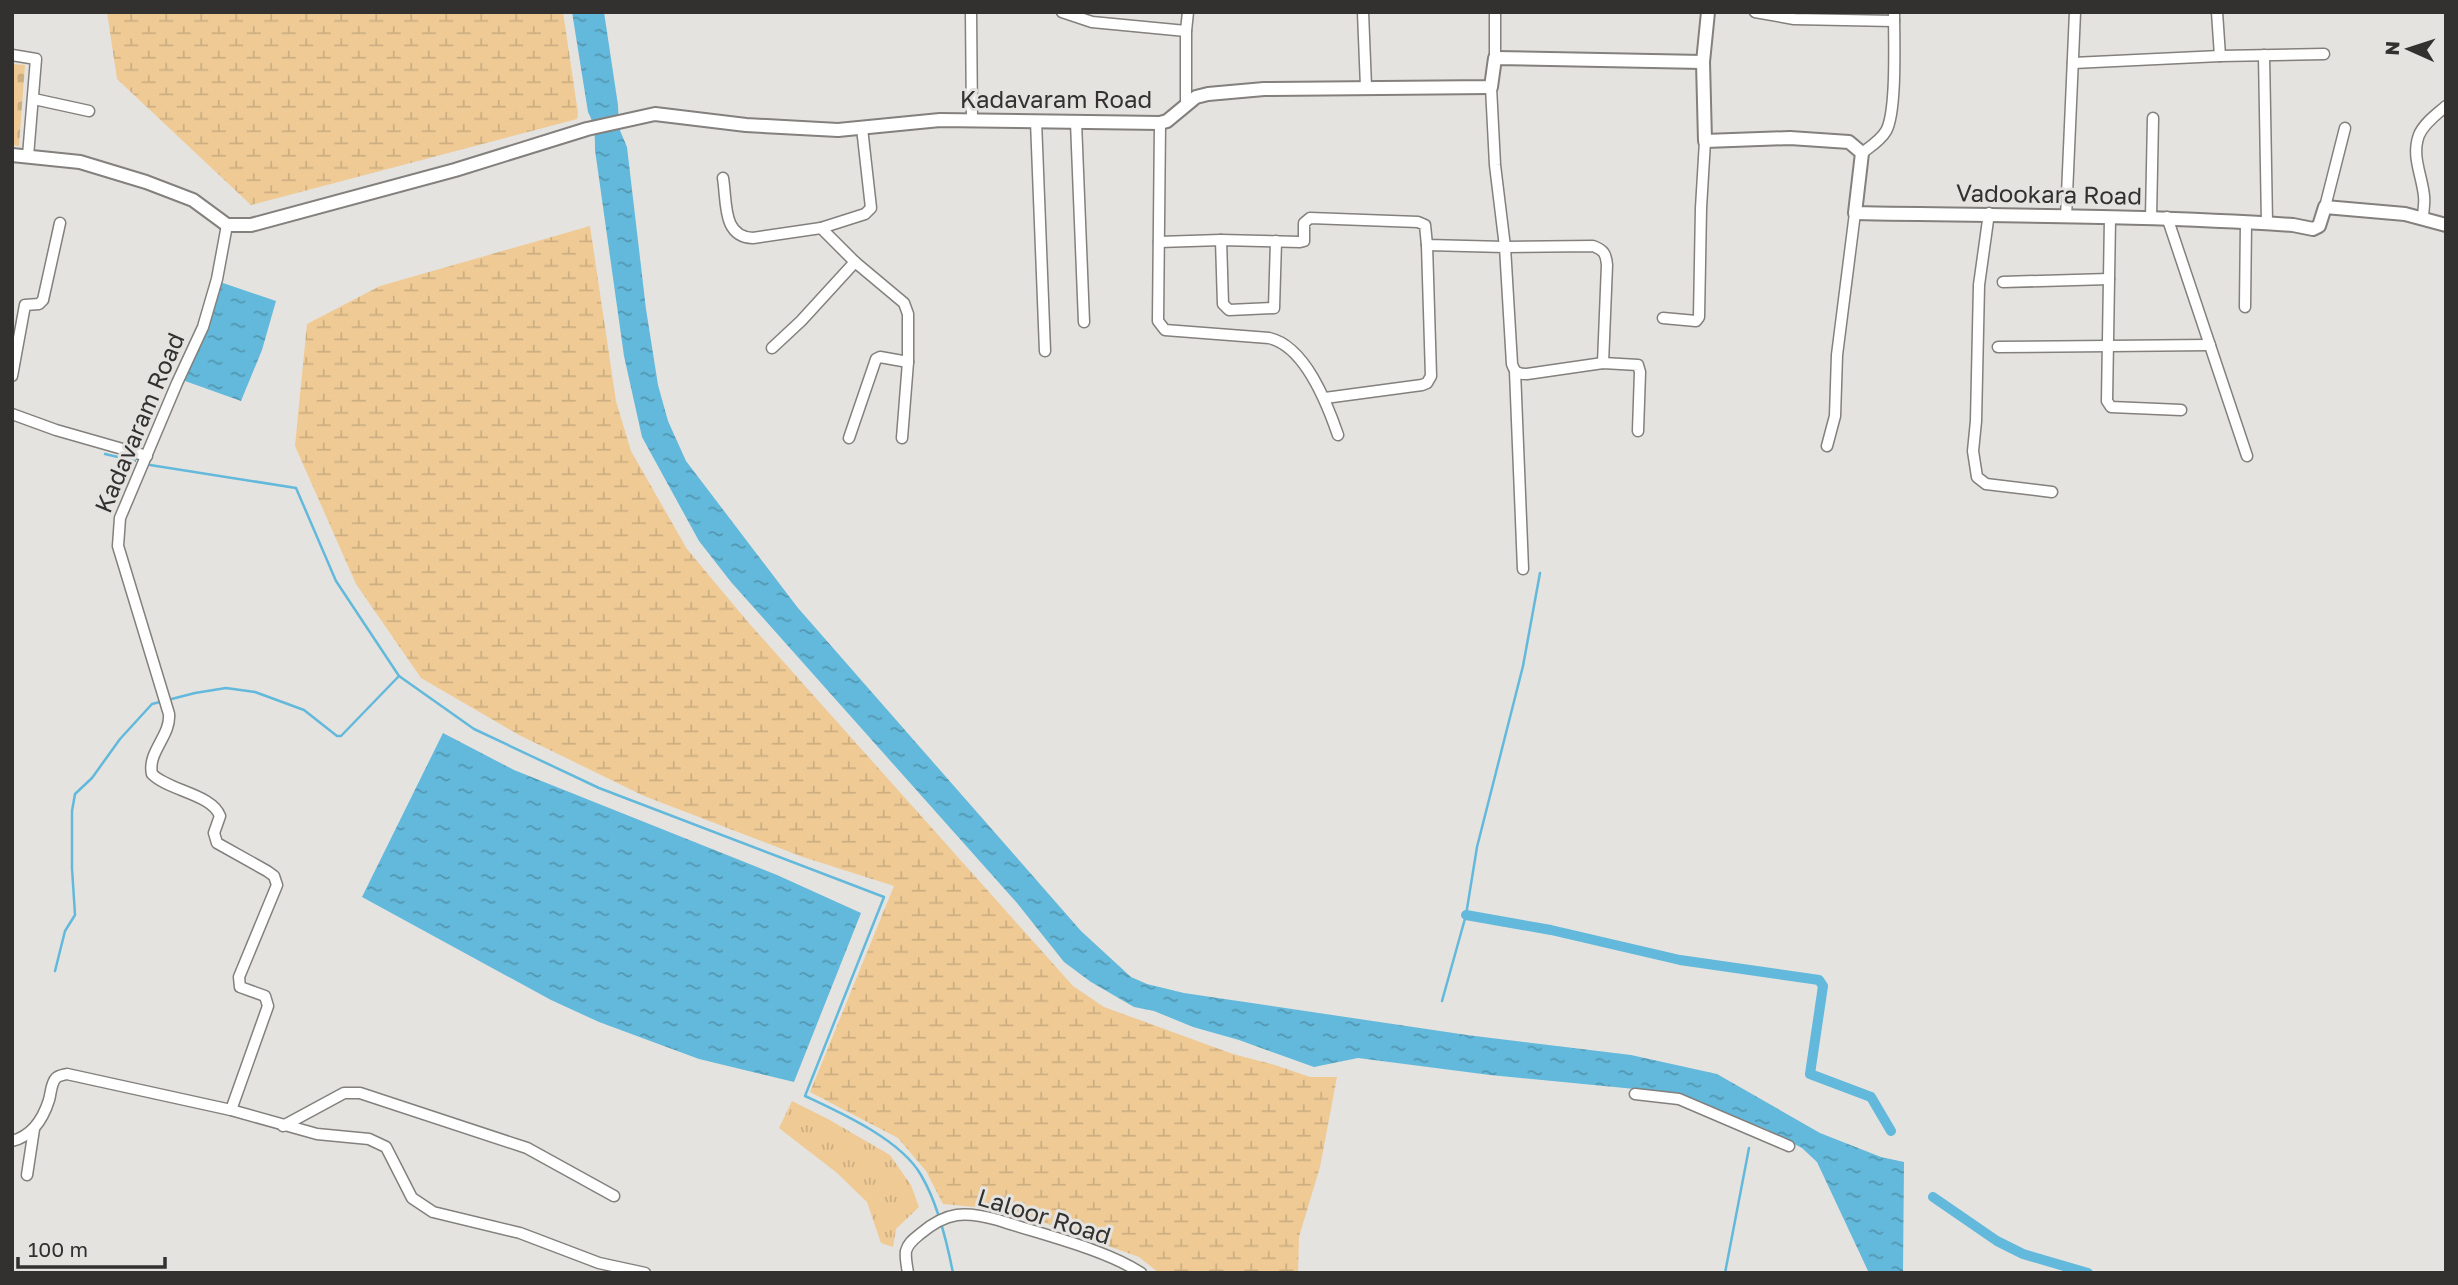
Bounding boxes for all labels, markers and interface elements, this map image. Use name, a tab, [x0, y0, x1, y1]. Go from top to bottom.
north arrow	[2374, 14, 2444, 84]
text: N	[2380, 40, 2403, 56]
street label: Kadavaram Road	[960, 84, 1152, 113]
street label: Vadookara Road	[1956, 177, 2142, 210]
street label: Kadavaram Road	[88, 328, 190, 517]
street label: Laloor Road	[974, 1182, 1115, 1250]
scale bar	[18, 1226, 164, 1270]
text: 100 m	[28, 1236, 88, 1262]

